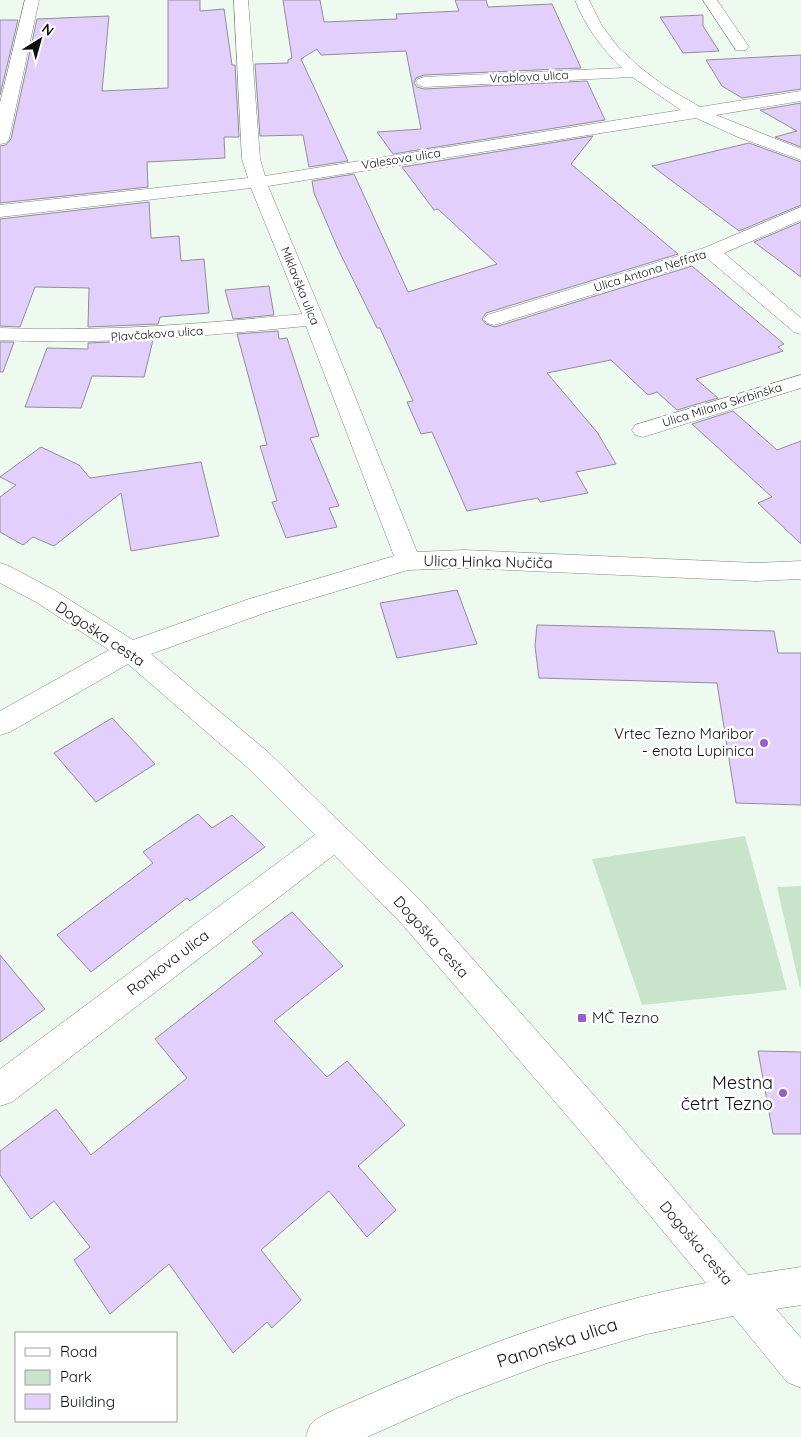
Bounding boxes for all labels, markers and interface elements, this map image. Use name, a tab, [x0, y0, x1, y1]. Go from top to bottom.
north arrow	[15, 15, 65, 65]
text: N	[38, 19, 57, 40]
street label: Vrablova ulica	[489, 67, 569, 86]
street label: Valesova ulica	[360, 145, 442, 172]
street label: Miklavška ulica	[278, 244, 323, 327]
street label: Ulica Antona Neffata	[592, 246, 708, 295]
street label: Plavčakova ulica	[110, 323, 204, 344]
street label: Ulica Milana Skrbinška	[660, 379, 784, 430]
street label: Ulica Hinka Nučiča	[423, 551, 553, 572]
street label: Dogoška cesta	[52, 597, 149, 670]
place label: Vrtec Tezno Maribor - enota Lupinica	[614, 724, 754, 760]
marker: Vrtec Tezno Maribor - enota Lupinica	[758, 737, 770, 749]
street label: Dogoška cesta	[390, 892, 473, 982]
street label: Ronkova ulica	[123, 926, 212, 1000]
place label: MČ Tezno	[592, 1008, 659, 1027]
marker: MČ Tezno	[576, 1012, 588, 1024]
place label: Mestna četrt Tezno	[681, 1071, 773, 1115]
marker: Mestna četrt Tezno	[777, 1087, 789, 1099]
street label: Dogoška cesta	[656, 1197, 737, 1289]
street label: Panonska ulica	[494, 1312, 620, 1373]
legend	[15, 1332, 178, 1422]
text: Road	[60, 1342, 97, 1361]
text: Park	[60, 1367, 92, 1386]
text: Building	[60, 1392, 115, 1411]

